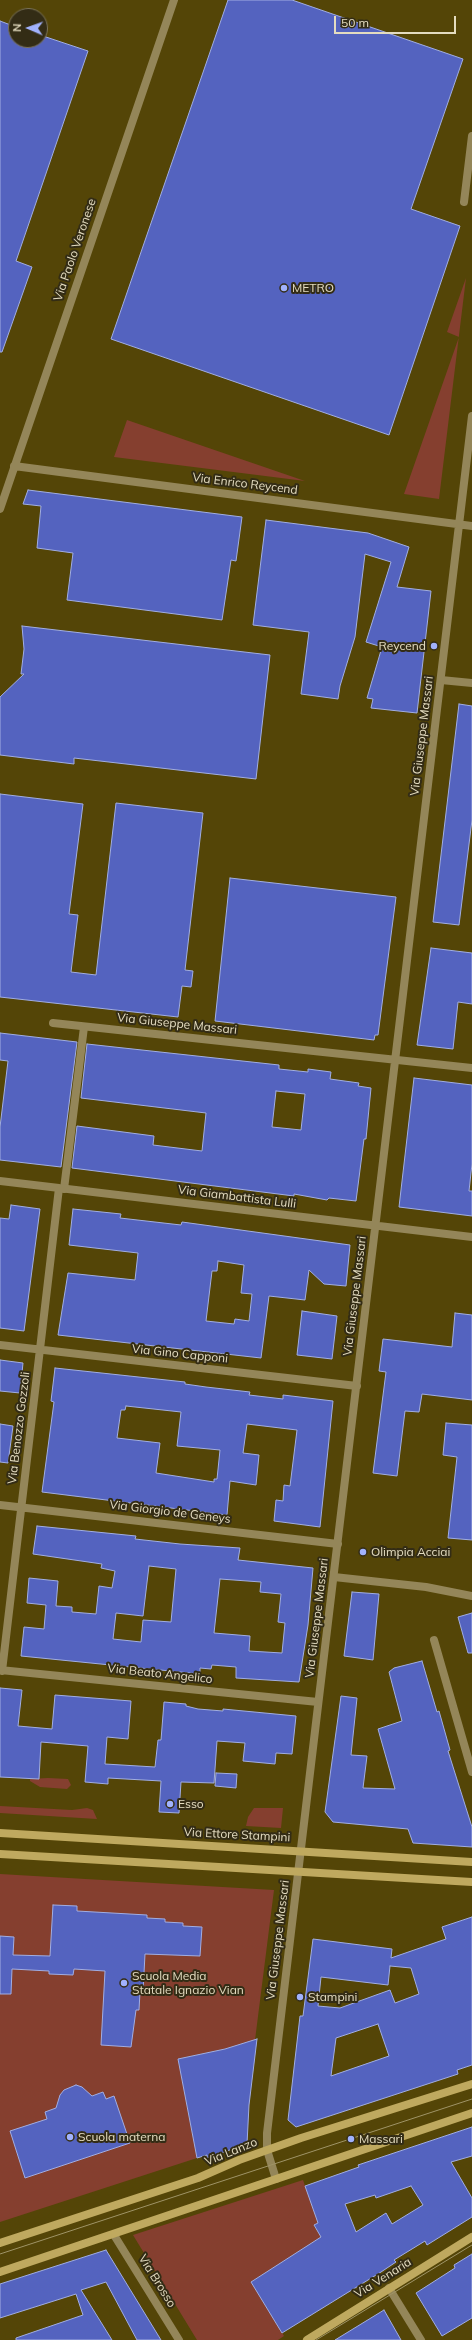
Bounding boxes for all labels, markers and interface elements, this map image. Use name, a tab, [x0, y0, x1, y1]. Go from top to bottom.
north arrow	[8, 8, 48, 48]
scale bar	[336, 8, 458, 34]
text: 50 m	[341, 15, 369, 30]
text: N	[10, 23, 24, 32]
street label: Via Paolo Veronese	[51, 197, 99, 303]
place label: METRO	[292, 281, 334, 295]
marker: METRO	[279, 283, 289, 293]
street label: Via Enrico Reycend	[191, 470, 299, 498]
place label: Reycend	[379, 639, 426, 653]
marker: Reycend	[429, 641, 439, 651]
street label: Via Giuseppe Massari	[408, 675, 436, 797]
street label: Via Giuseppe Massari	[116, 1011, 238, 1037]
street label: Via Giambattista Lulli	[177, 1183, 297, 1211]
street label: Via Giuseppe Massari	[341, 1235, 369, 1357]
street label: Via Gino Capponi	[131, 1342, 229, 1366]
street label: Via Benozzo Gozzoli	[5, 1371, 33, 1485]
street label: Via Giorgio de Geneys	[108, 1497, 232, 1527]
place label: Olimpia Acciai	[371, 1545, 450, 1559]
marker: Olimpia Acciai	[358, 1547, 368, 1557]
street label: Via Giuseppe Massari	[303, 1557, 331, 1679]
street label: Via Beato Angelico	[107, 1661, 213, 1687]
place label: Esso	[178, 1797, 204, 1811]
marker: Esso	[165, 1799, 175, 1809]
street label: Via Ettore Stampini	[183, 1825, 291, 1845]
street label: Via Giuseppe Massari	[264, 1879, 292, 2001]
place label: Scuola Media Statale Ignazio Vian	[132, 1969, 244, 1997]
marker: Scuola Media Statale Ignazio Vian	[119, 1978, 129, 1988]
place label: Stampini	[308, 1990, 357, 2004]
marker: Stampini	[295, 1992, 305, 2002]
place label: Scuola materna	[78, 2130, 165, 2144]
marker: Scuola materna	[65, 2132, 75, 2142]
place label: Massari	[359, 2132, 403, 2146]
marker: Massari	[346, 2134, 356, 2144]
street label: Via Lanzo	[203, 2135, 259, 2169]
street label: Via Brosso	[135, 2252, 179, 2310]
street label: Via Venaria	[352, 2255, 414, 2301]

